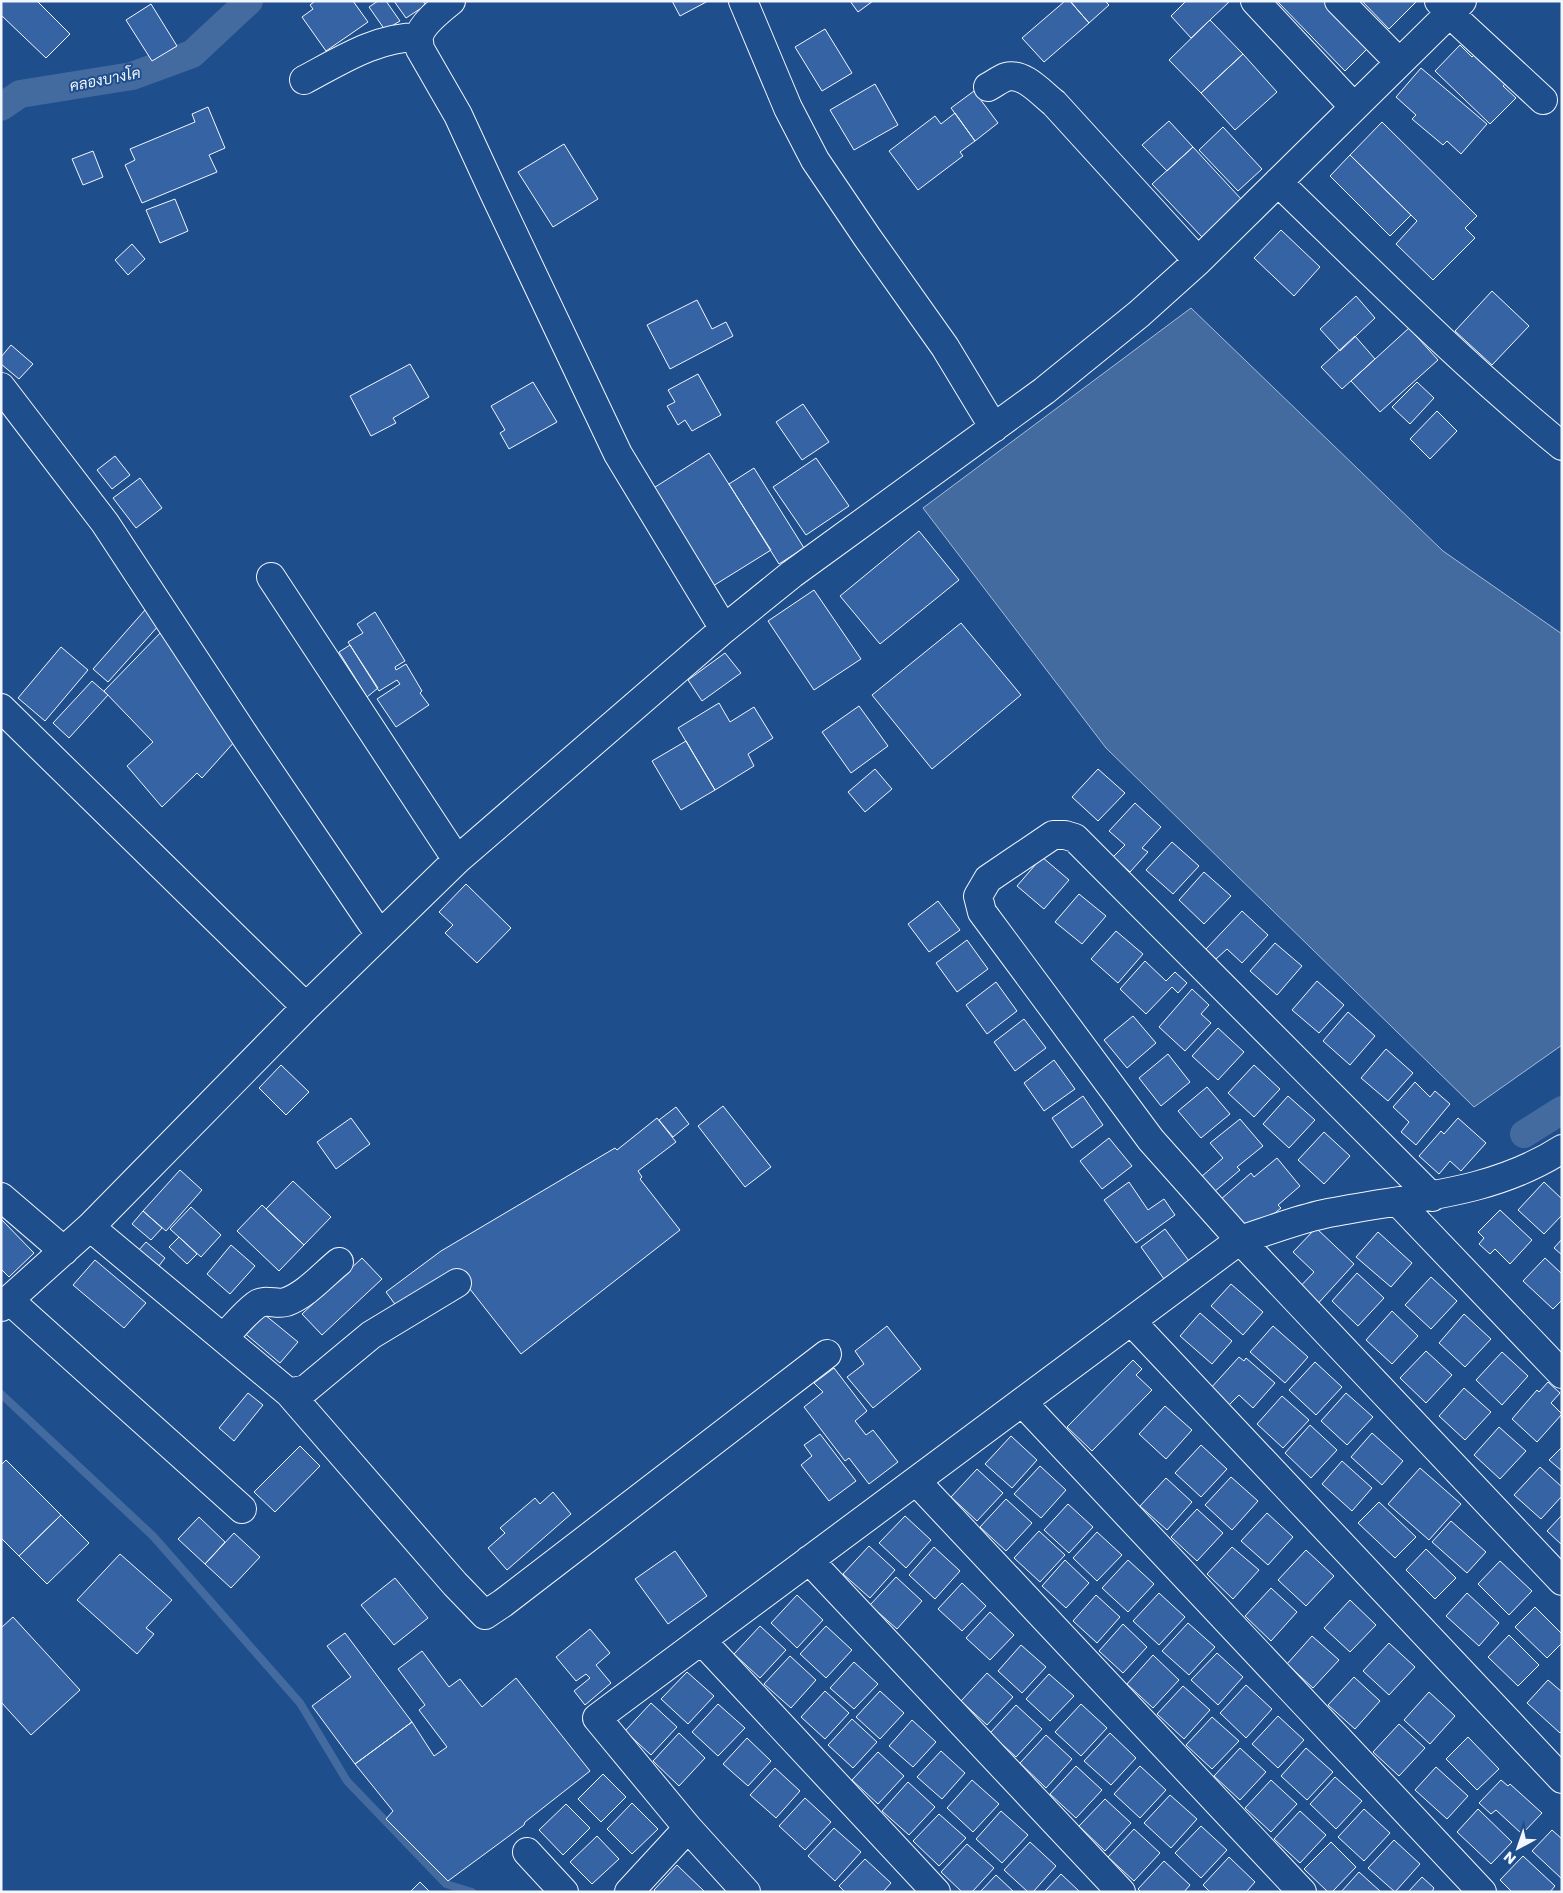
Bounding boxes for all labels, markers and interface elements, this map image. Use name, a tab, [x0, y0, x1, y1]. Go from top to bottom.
water label: คลองบางโค	[68, 62, 142, 96]
north arrow	[1493, 1823, 1543, 1873]
text: N	[1499, 1847, 1520, 1869]

